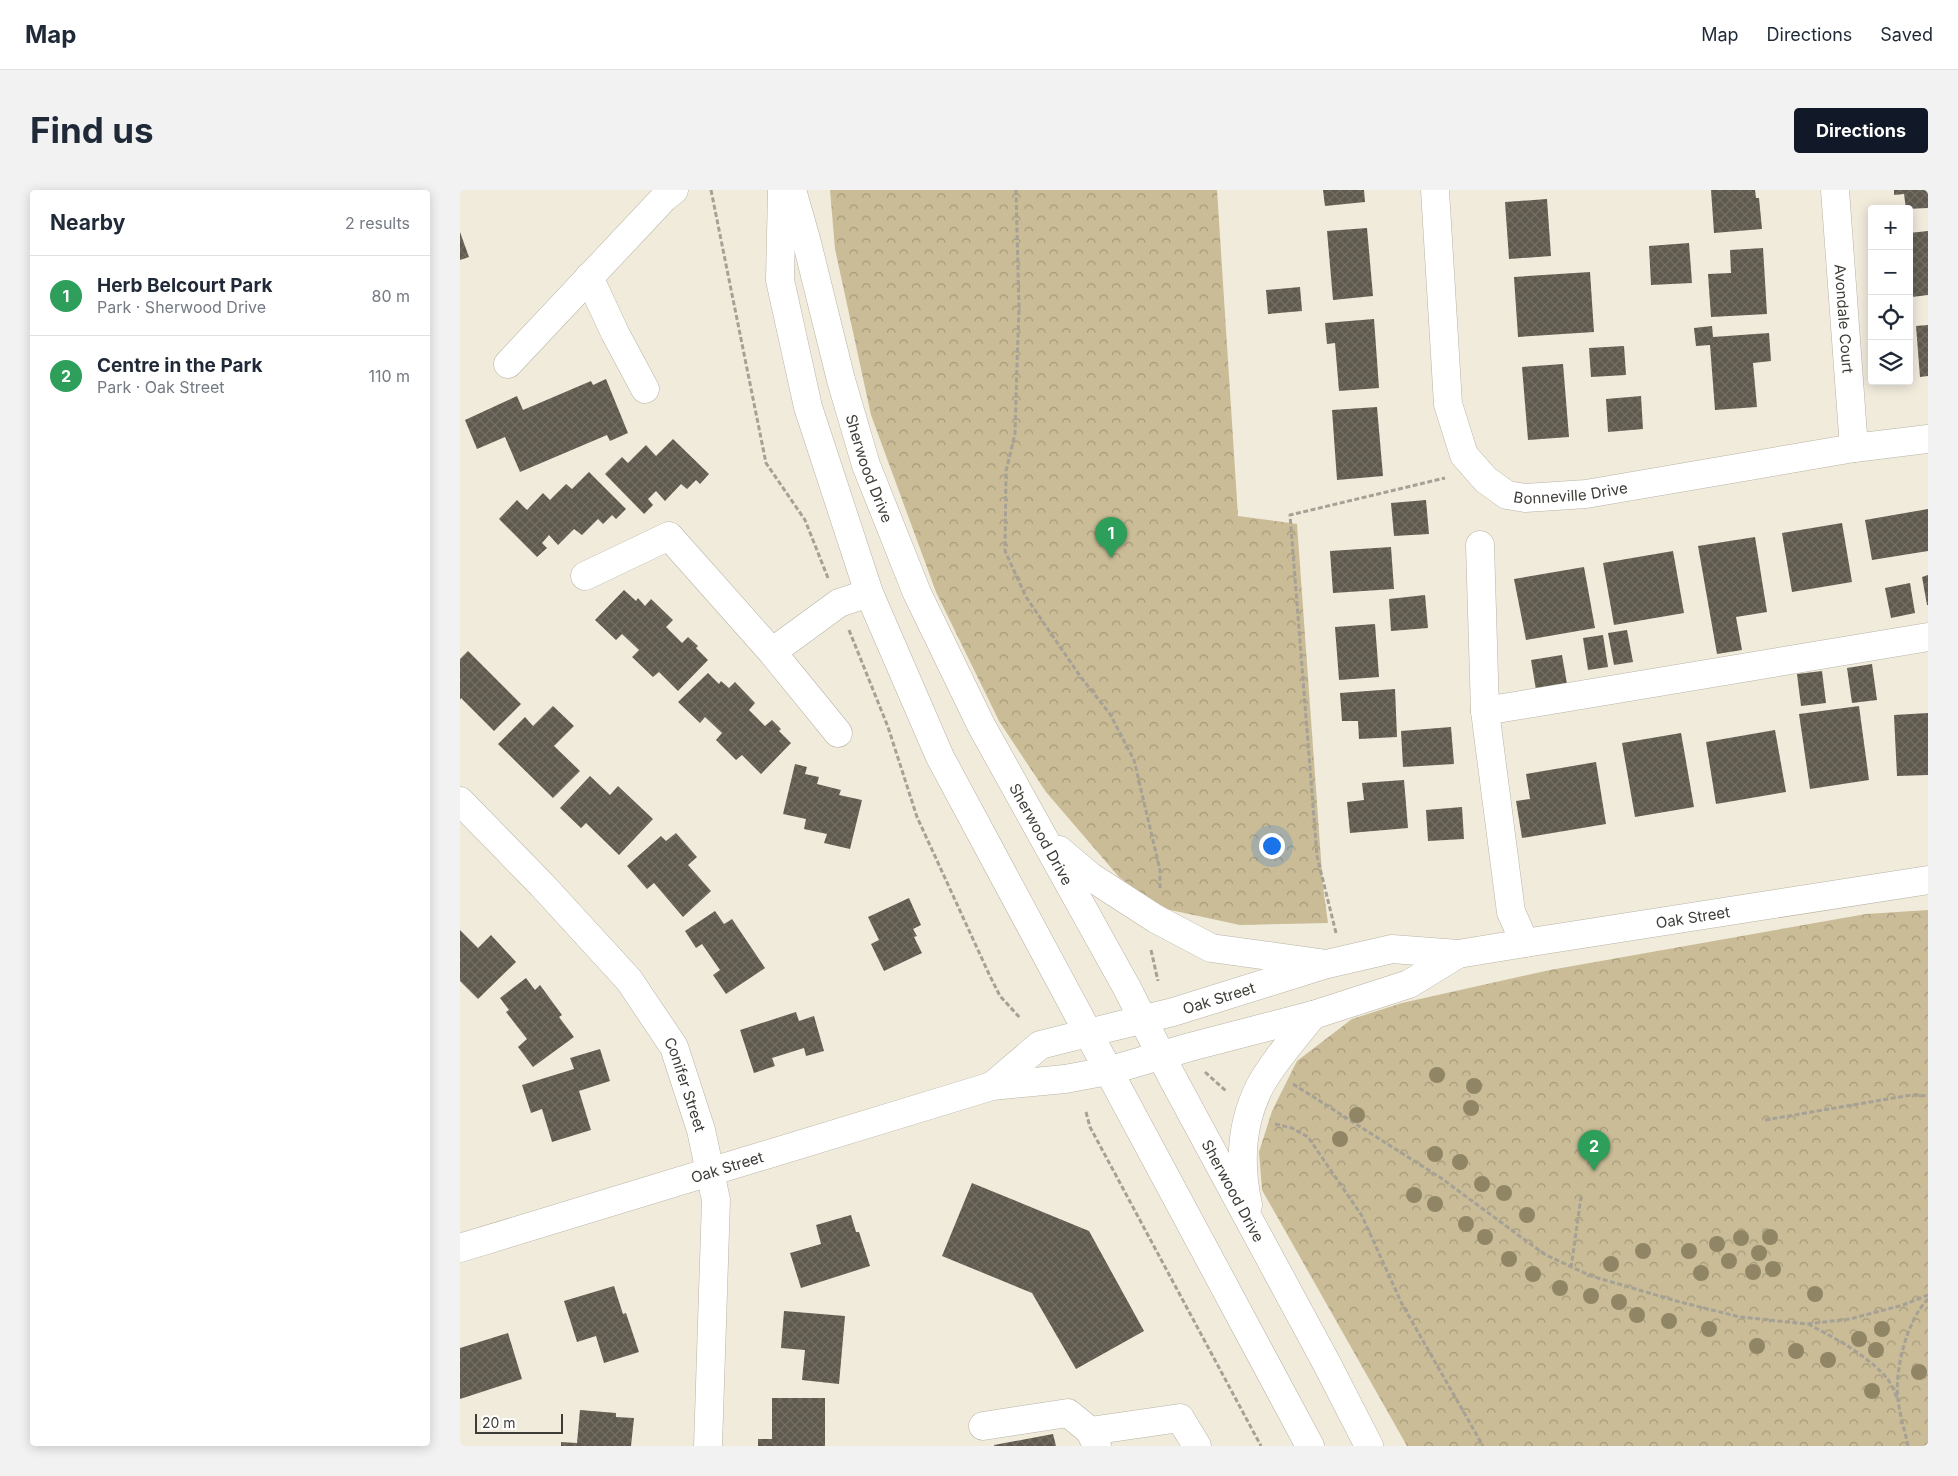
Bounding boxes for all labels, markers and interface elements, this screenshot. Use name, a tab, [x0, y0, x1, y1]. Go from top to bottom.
text: Map	[25, 20, 76, 49]
text: Map	[1701, 24, 1739, 45]
text: Directions	[1767, 24, 1852, 45]
text: Saved	[1880, 24, 1933, 45]
button: Directions	[1794, 108, 1928, 153]
text: Find us	[30, 109, 154, 151]
map controls	[1868, 205, 1913, 385]
button: +	[1868, 205, 1913, 250]
text: Nearby	[50, 210, 125, 235]
text: 2 results	[345, 213, 410, 233]
button: −	[1868, 250, 1913, 295]
street label: Avondale Court	[1831, 263, 1858, 374]
text: Herb Belcourt Park	[97, 274, 272, 297]
text: 1	[63, 286, 69, 306]
text: 80 m	[371, 286, 410, 306]
button: locate	[1868, 295, 1913, 340]
text: Park · Sherwood Drive	[97, 297, 266, 317]
button: layers	[1868, 340, 1913, 385]
text: Centre in the Park	[97, 354, 263, 377]
text: 2	[61, 366, 71, 386]
text: 110 m	[368, 366, 410, 386]
text: Park · Oak Street	[97, 377, 225, 397]
street label: Sherwood Drive	[842, 412, 897, 525]
street label: Bonneville Drive	[1512, 478, 1629, 508]
pin: 1	[1095, 517, 1127, 558]
street label: Sherwood Drive	[1006, 780, 1077, 888]
your location	[1259, 833, 1285, 859]
street label: Oak Street	[1654, 902, 1731, 932]
street label: Oak Street	[1180, 978, 1257, 1018]
street label: Conifer Street	[660, 1033, 710, 1134]
pin: 2	[1578, 1130, 1610, 1171]
street label: Sherwood Drive	[1198, 1136, 1269, 1245]
street label: Oak Street	[688, 1147, 765, 1187]
scale bar	[475, 1411, 562, 1434]
text: 20 m	[482, 1414, 516, 1431]

